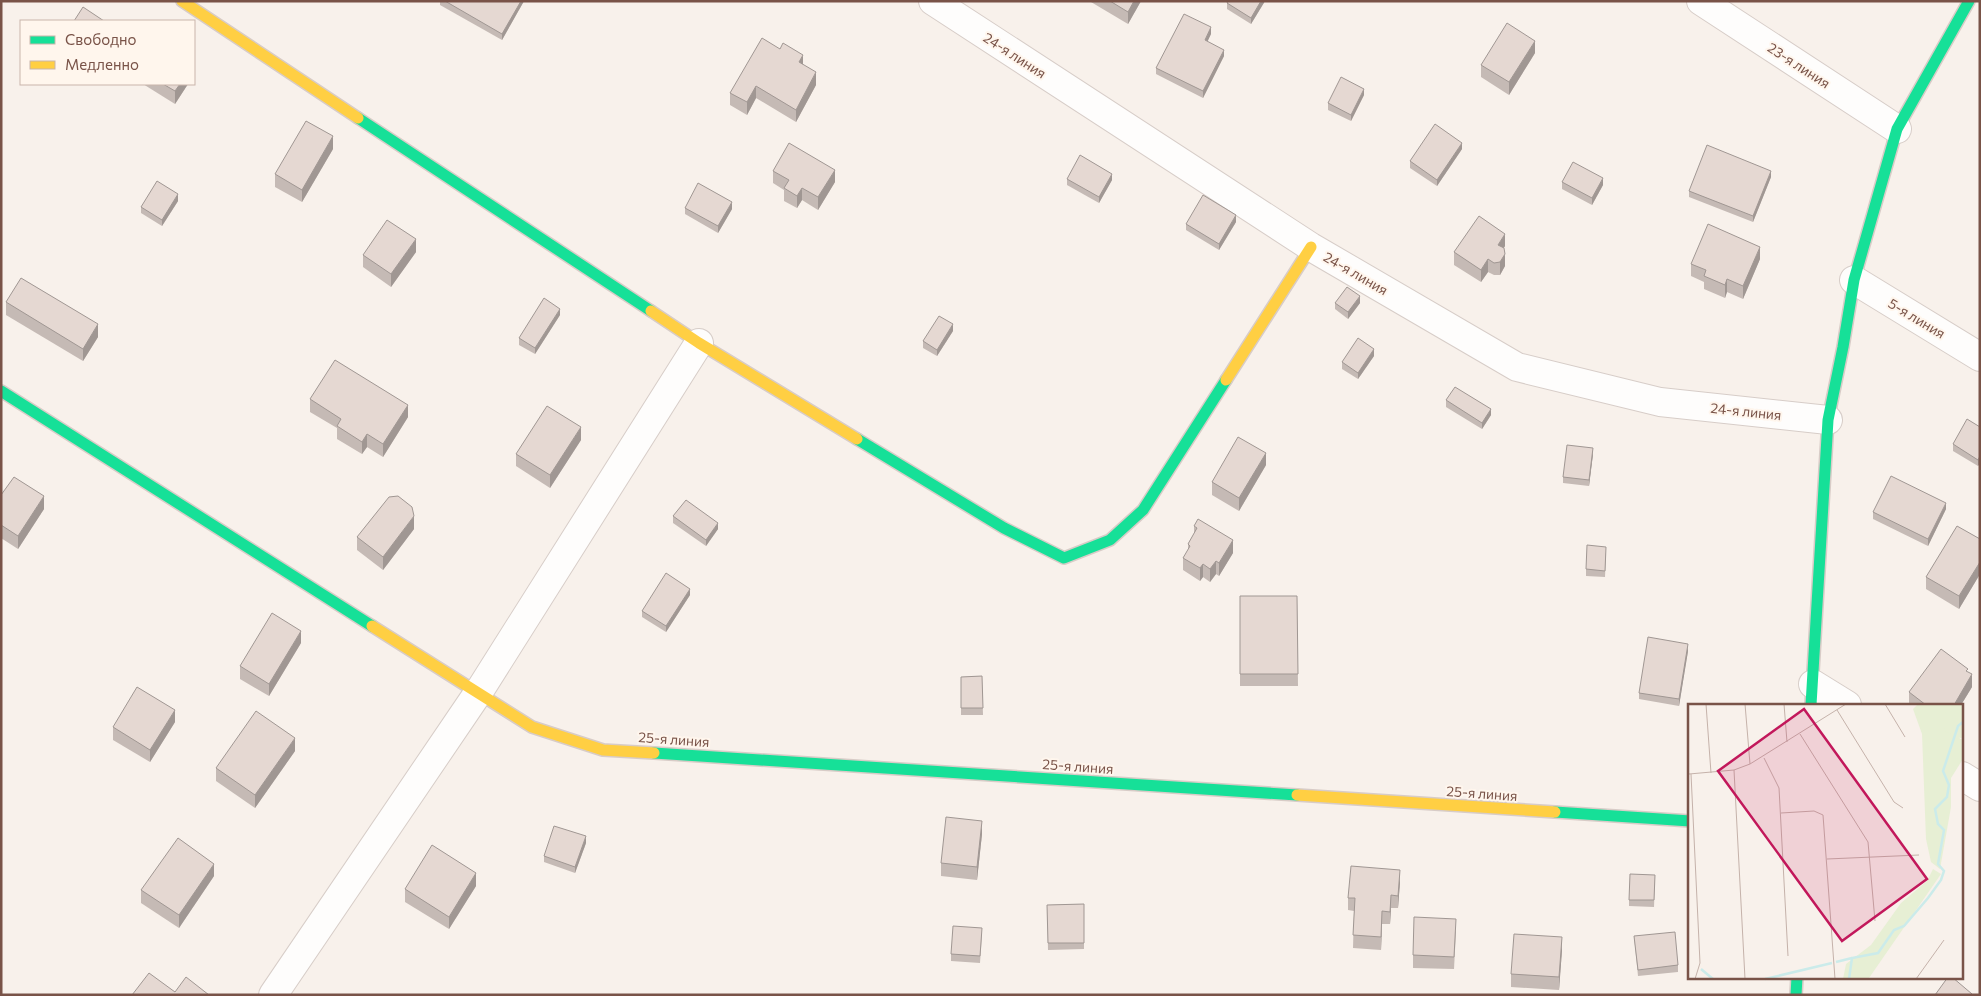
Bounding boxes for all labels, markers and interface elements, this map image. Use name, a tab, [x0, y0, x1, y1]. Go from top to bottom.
legend	[20, 20, 195, 85]
street label: 24-я линия	[980, 28, 1050, 82]
text: Свободно	[65, 30, 136, 48]
street label: 23-я линия	[1765, 38, 1833, 92]
text: Медленно	[65, 55, 139, 73]
street label: 24-я линия	[1321, 248, 1391, 298]
street label: 5-я линия	[1885, 294, 1949, 342]
street label: 24-я линия	[1710, 399, 1782, 423]
inset map	[1688, 704, 1964, 978]
street label: 25-я линия	[638, 728, 710, 750]
street label: 25-я линия	[1042, 755, 1114, 777]
street label: 25-я линия	[1446, 782, 1518, 804]

